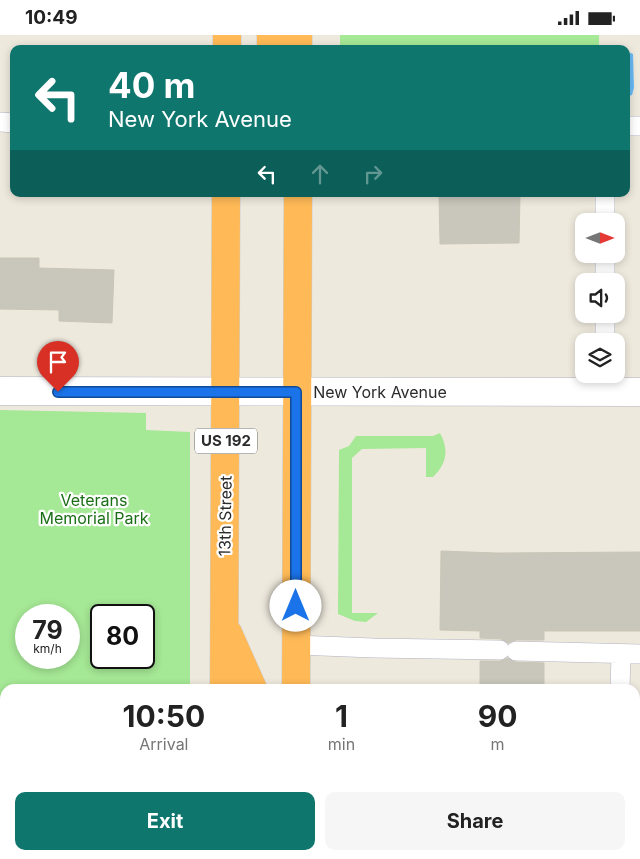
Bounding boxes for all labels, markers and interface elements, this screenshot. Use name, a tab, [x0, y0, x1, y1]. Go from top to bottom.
text: 10:49	[25, 6, 78, 29]
text: 40 m	[108, 64, 196, 106]
icon: left	[25, 65, 90, 130]
text: New York Avenue	[108, 106, 292, 132]
icon: left	[253, 160, 281, 188]
icon: ahead	[306, 160, 334, 188]
icon: right	[359, 160, 387, 188]
north arrow	[575, 213, 625, 263]
map controls	[575, 213, 625, 383]
button: sound	[575, 273, 625, 323]
button: layers	[575, 333, 625, 383]
pin	[37, 341, 79, 392]
icon: arrive	[44, 348, 72, 376]
street label: New York Avenue	[313, 382, 447, 402]
road number: US 192	[195, 429, 257, 453]
street label: 13th Street	[214, 475, 236, 557]
park label: Veterans Memorial Park	[39, 490, 149, 528]
position arrow	[269, 579, 321, 631]
speed limit sign: 80	[90, 604, 155, 669]
text: 79	[32, 615, 63, 645]
text: km/h	[33, 641, 62, 656]
text: 10:50	[123, 698, 205, 734]
text: 1	[335, 698, 348, 734]
text: 90	[478, 698, 517, 734]
text: Arrival	[139, 734, 188, 754]
text: min	[328, 734, 355, 754]
text: m	[491, 734, 505, 754]
button: Exit	[15, 792, 315, 850]
button: Share	[325, 792, 625, 850]

